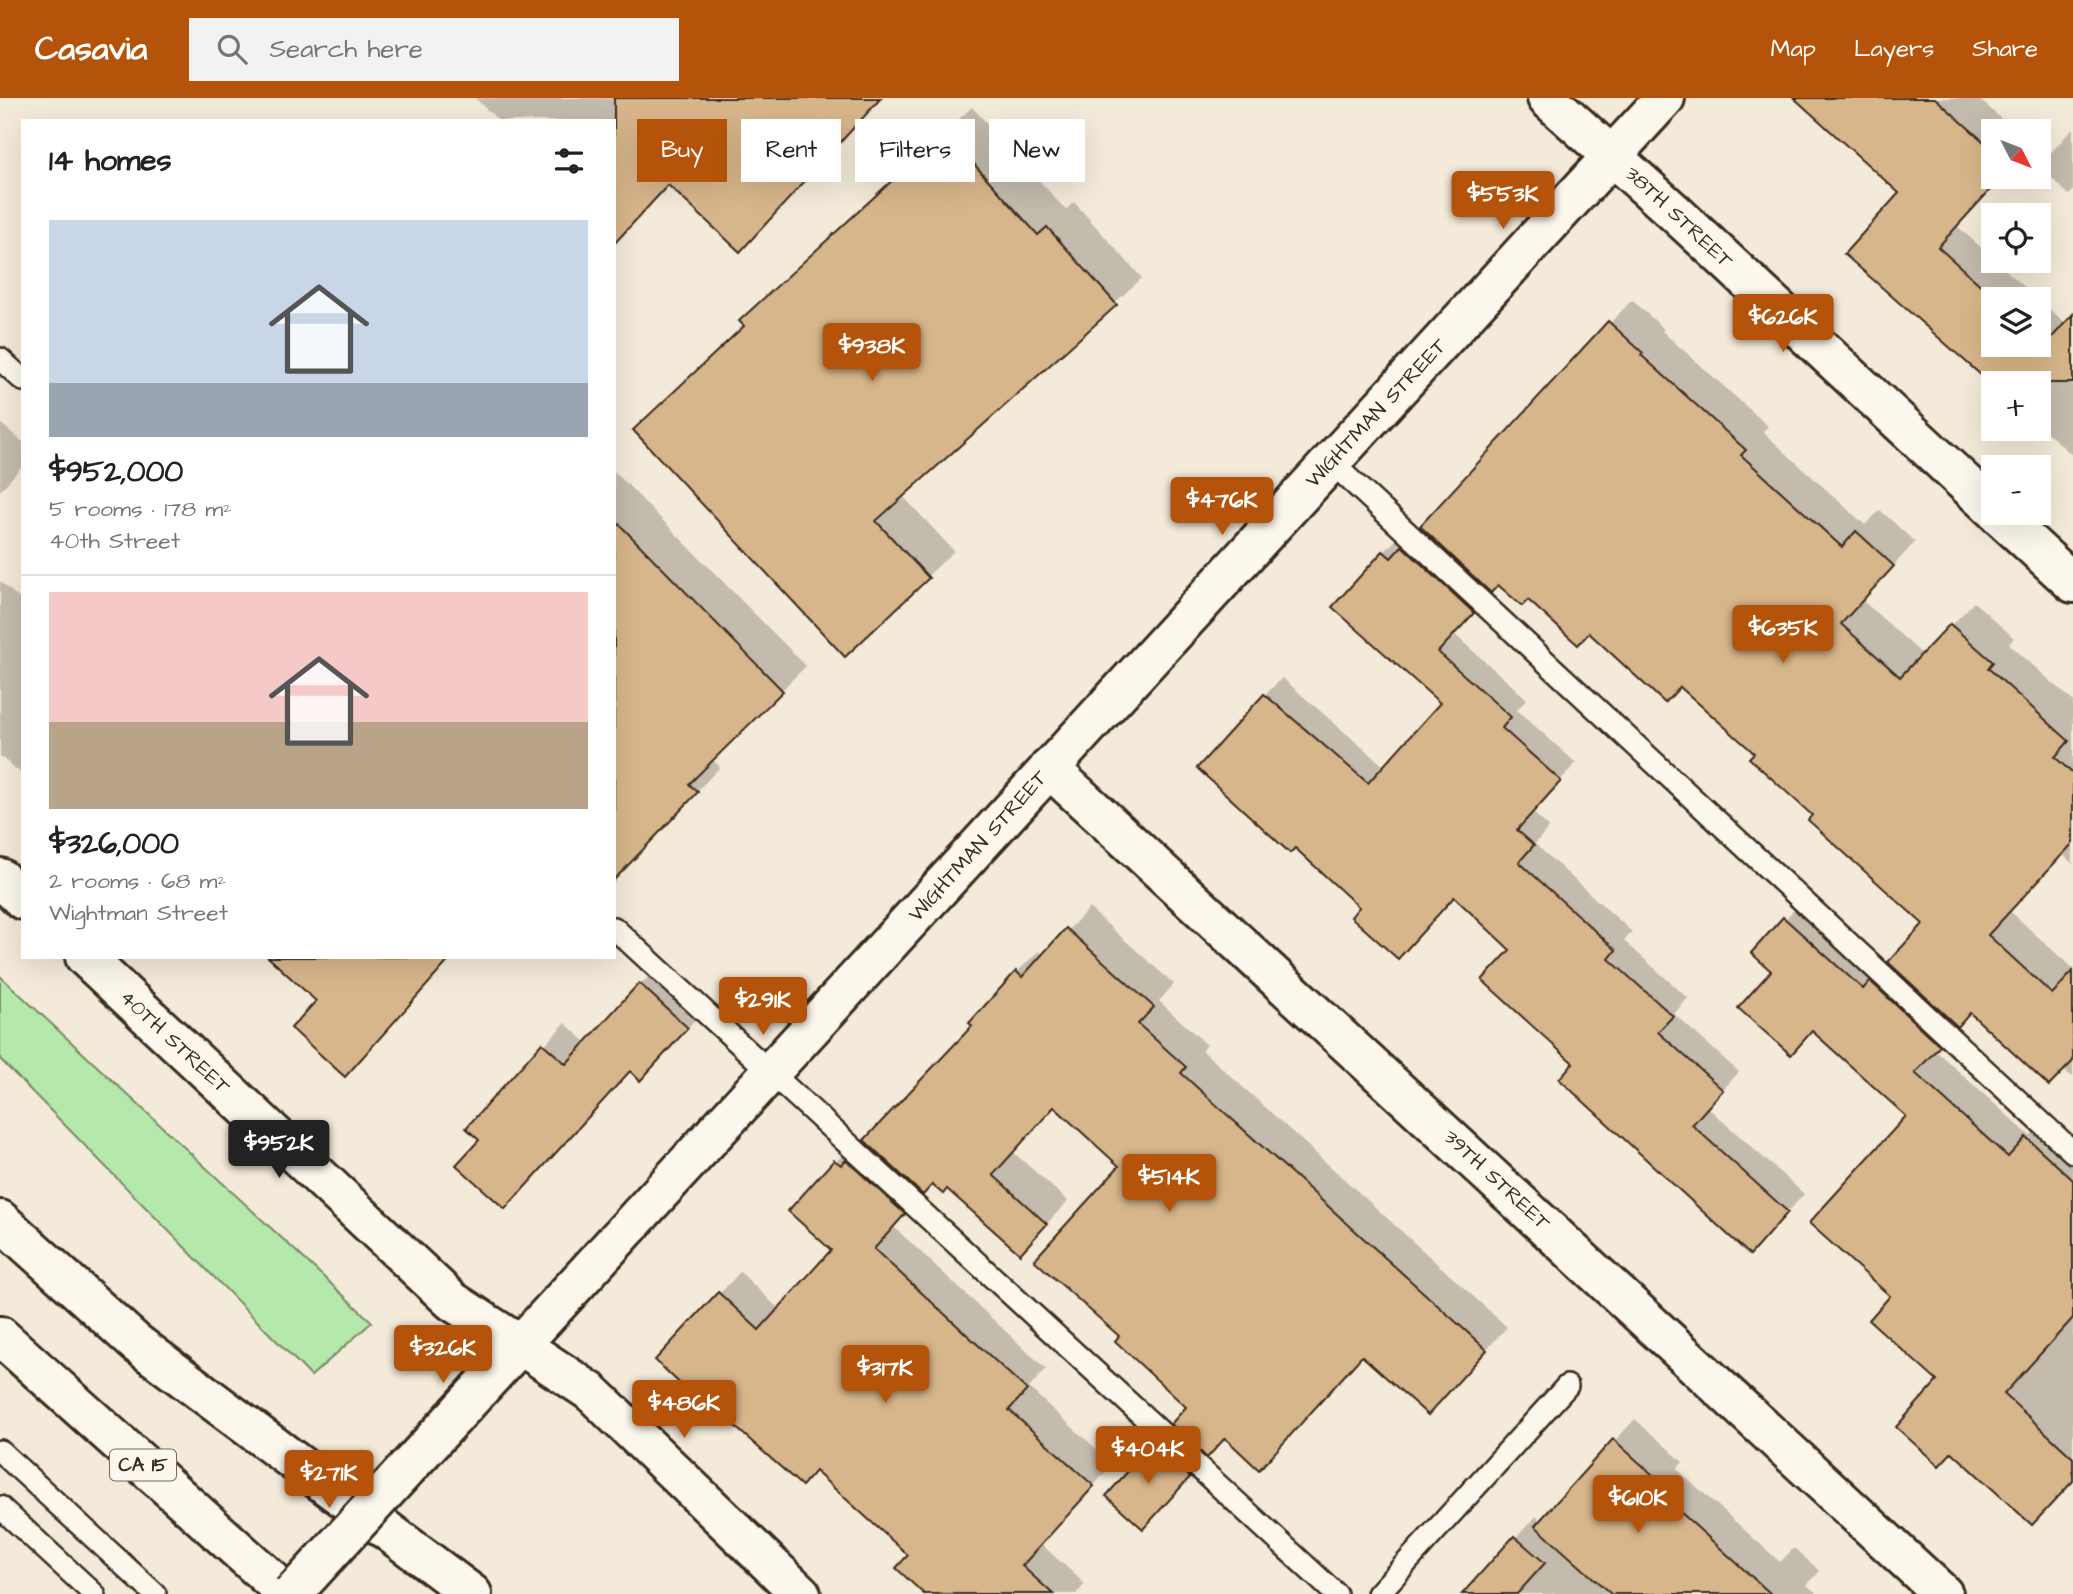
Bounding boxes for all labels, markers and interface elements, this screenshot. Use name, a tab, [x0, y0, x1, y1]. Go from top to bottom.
search box	[189, 18, 679, 81]
text: Casavia	[35, 26, 147, 72]
icon: search	[213, 30, 251, 68]
text: Search here	[269, 31, 423, 67]
text: Map	[1771, 32, 1816, 66]
text: Layers	[1854, 32, 1934, 66]
text: Share	[1972, 32, 2038, 66]
chip: Buy	[637, 119, 727, 182]
chip: Rent	[741, 119, 841, 182]
chip: Filters	[855, 119, 975, 182]
chip: New	[989, 119, 1085, 182]
north arrow	[1981, 119, 2051, 189]
map controls	[1981, 119, 2051, 525]
text: 14 homes	[49, 140, 172, 182]
icon: filters	[550, 142, 588, 180]
street label: 38TH STREET	[1619, 159, 1740, 275]
pin: $553K	[1454, 172, 1552, 231]
text: $553K	[1468, 178, 1539, 210]
button: locate	[1981, 203, 2051, 273]
icon: home	[256, 266, 382, 392]
button: layers	[1981, 287, 2051, 357]
pin: $626K	[1734, 294, 1832, 354]
text: $626K	[1749, 301, 1817, 333]
pin: $938K	[823, 324, 921, 383]
text: $938K	[839, 330, 905, 362]
street label: WIGHTMAN STREET	[1299, 331, 1454, 494]
button: +	[1981, 371, 2051, 441]
text: $952,000	[49, 451, 183, 493]
button: −	[1981, 455, 2051, 525]
pin: $476K	[1173, 478, 1271, 537]
text: $476K	[1187, 484, 1257, 516]
text: 5 rooms · 178 m²	[49, 493, 232, 525]
text: 40th Street	[49, 525, 180, 557]
pin: $635K	[1734, 606, 1832, 665]
text: $635K	[1748, 612, 1818, 644]
icon: home	[256, 638, 382, 764]
street label: WIGHTMAN STREET	[902, 763, 1055, 928]
text: $326,000	[49, 823, 179, 865]
text: 2 rooms · 68 m²	[49, 865, 226, 897]
text: Wightman Street	[49, 897, 228, 929]
pin: $291K	[714, 978, 812, 1037]
street label: 40TH STREET	[113, 983, 237, 1101]
text: $291K	[735, 984, 791, 1016]
pin: $952K	[230, 1121, 328, 1180]
street label: 39TH STREET	[1437, 1123, 1557, 1238]
text: $952K	[244, 1127, 314, 1159]
pin: $514K	[1120, 1154, 1218, 1214]
text: $514K	[1138, 1161, 1200, 1193]
pin: $326K	[394, 1326, 492, 1385]
text: $326K	[410, 1332, 476, 1364]
pin: $317K	[836, 1346, 934, 1405]
text: $317K	[857, 1352, 913, 1384]
pin: $486K	[635, 1380, 733, 1440]
text: $486K	[648, 1387, 720, 1419]
pin: $404K	[1099, 1426, 1197, 1486]
text: $404K	[1112, 1433, 1184, 1465]
road number: CA 15	[110, 1450, 176, 1480]
pin: $271K	[280, 1450, 378, 1510]
text: $271K	[301, 1457, 357, 1489]
pin: $610K	[1589, 1476, 1687, 1535]
text: $610K	[1609, 1482, 1667, 1514]

